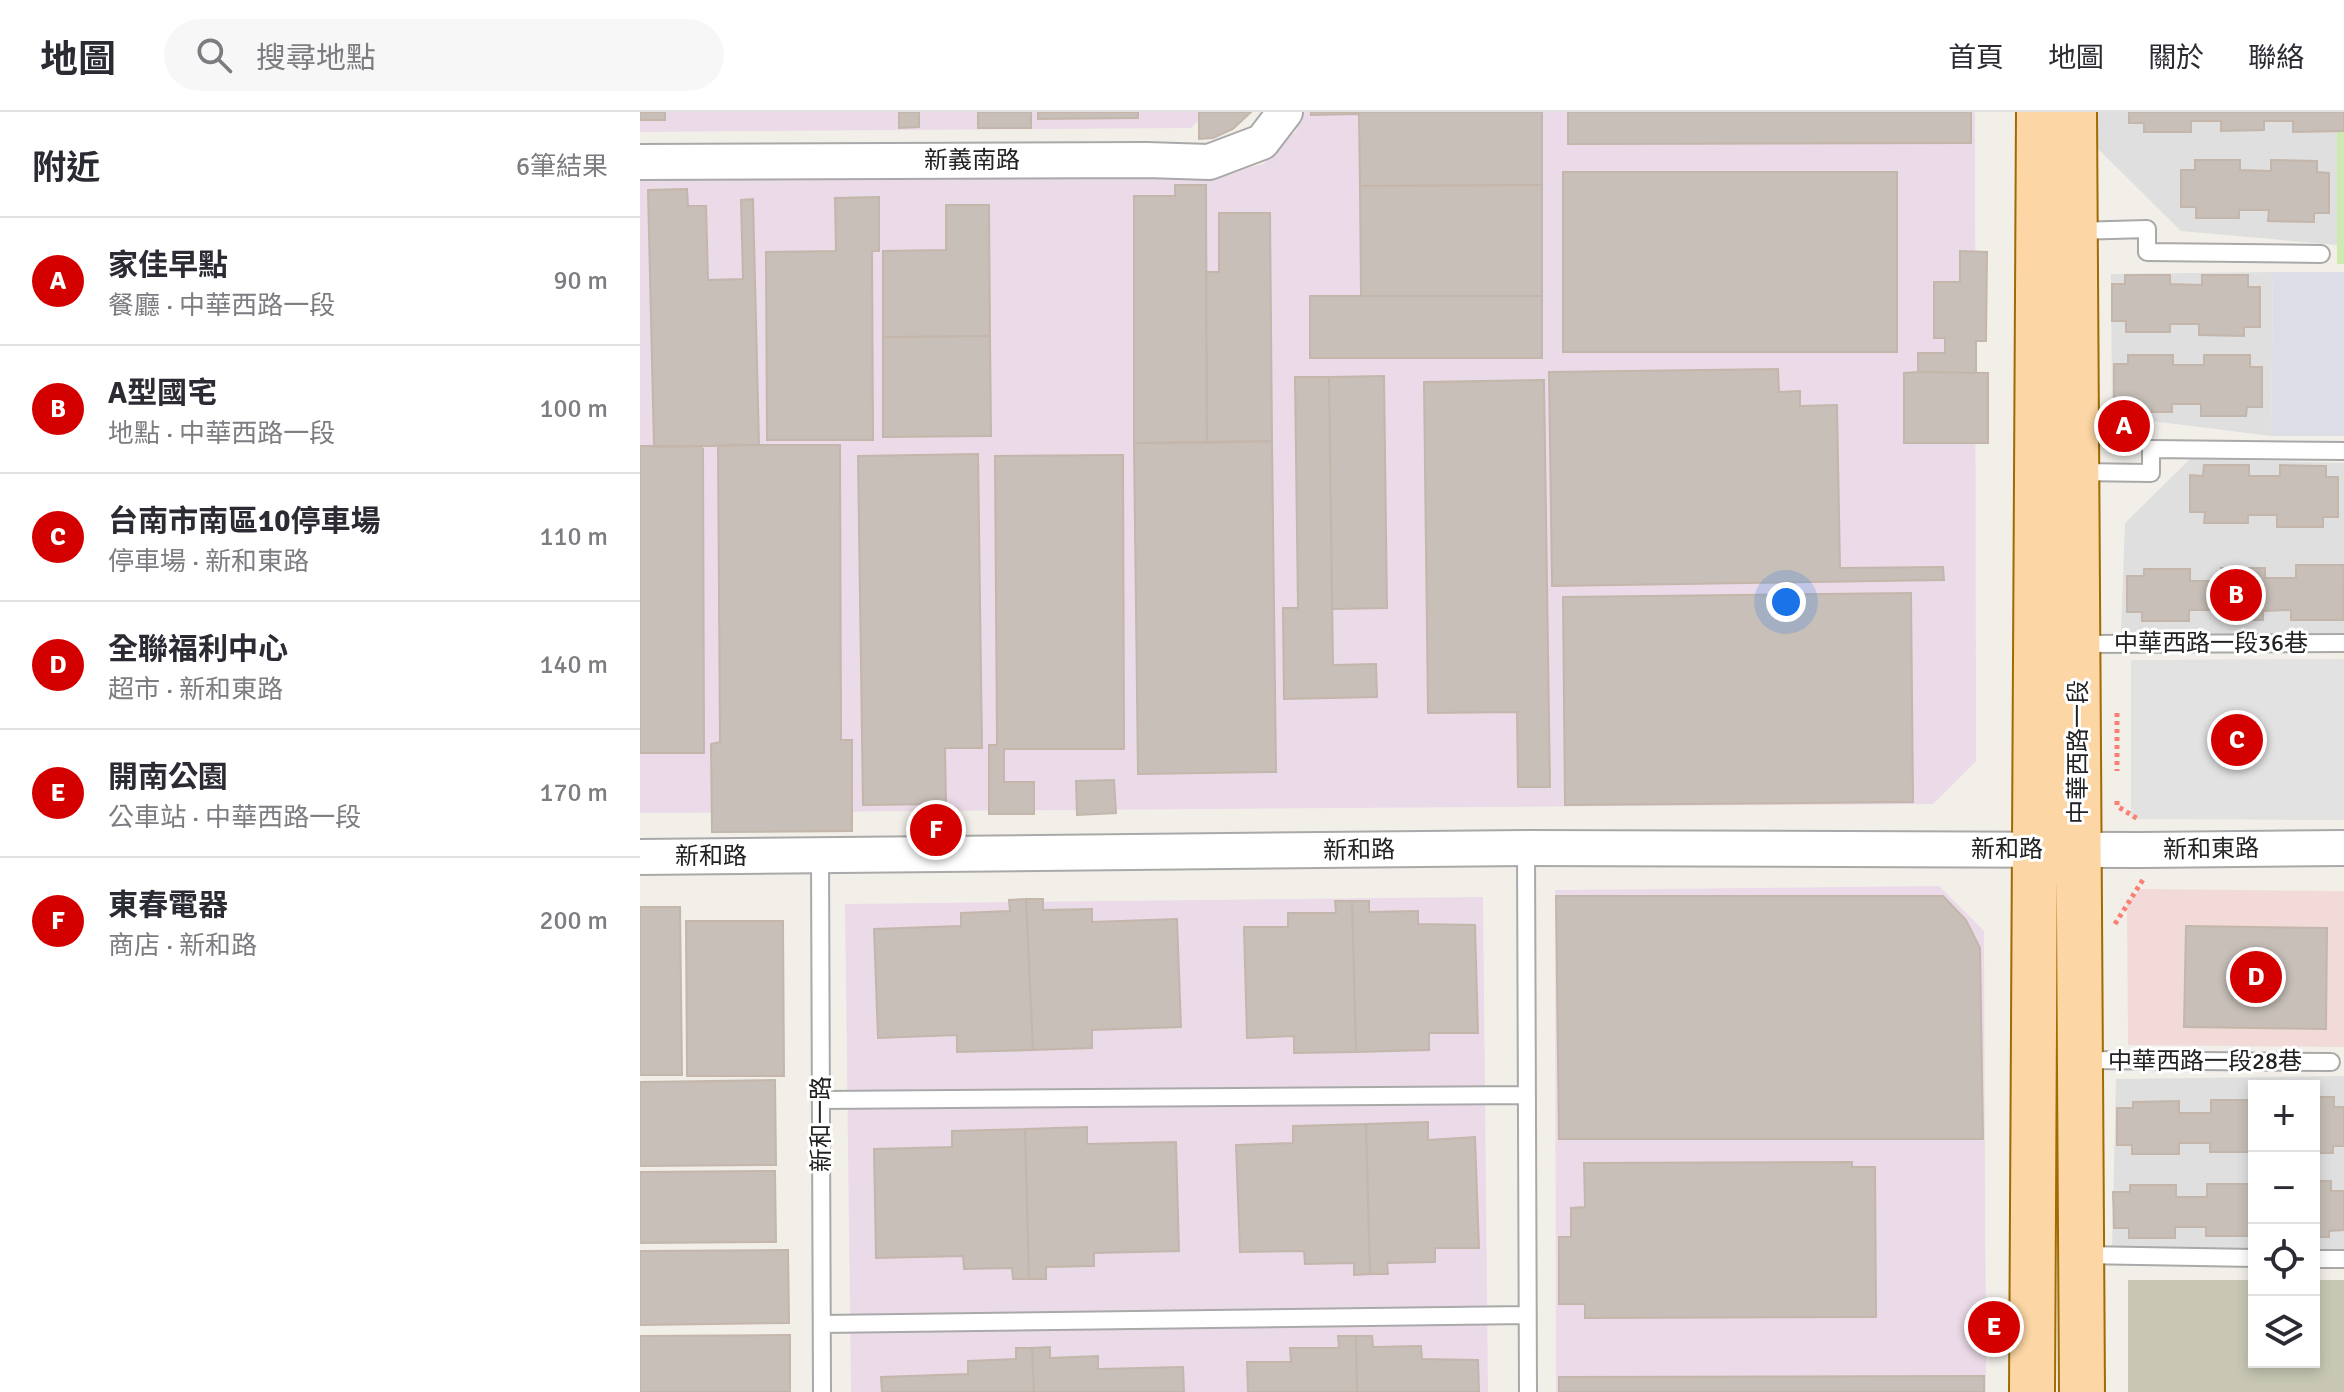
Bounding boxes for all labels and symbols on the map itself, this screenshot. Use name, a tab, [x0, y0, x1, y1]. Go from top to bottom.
street label: 新義南路	[924, 145, 1020, 175]
pin: A	[2098, 396, 2150, 456]
pin: B	[2210, 565, 2262, 625]
your location	[1766, 582, 1806, 622]
street label: 中華西路一段36巷	[2114, 628, 2308, 658]
street label: 中華西路一段	[2063, 680, 2093, 824]
pin: C	[2211, 710, 2263, 770]
pin: F	[910, 800, 962, 860]
street label: 新和東路	[2163, 833, 2259, 865]
street label: 新和路	[1323, 834, 1395, 866]
street label: 新和路	[1971, 834, 2043, 864]
street label: 新和路	[675, 841, 747, 871]
pin: D	[2230, 947, 2282, 1007]
street label: 中華西路一段28巷	[2108, 1046, 2302, 1076]
street label: 新和一路	[806, 1076, 836, 1172]
pin: E	[1968, 1297, 2020, 1357]

